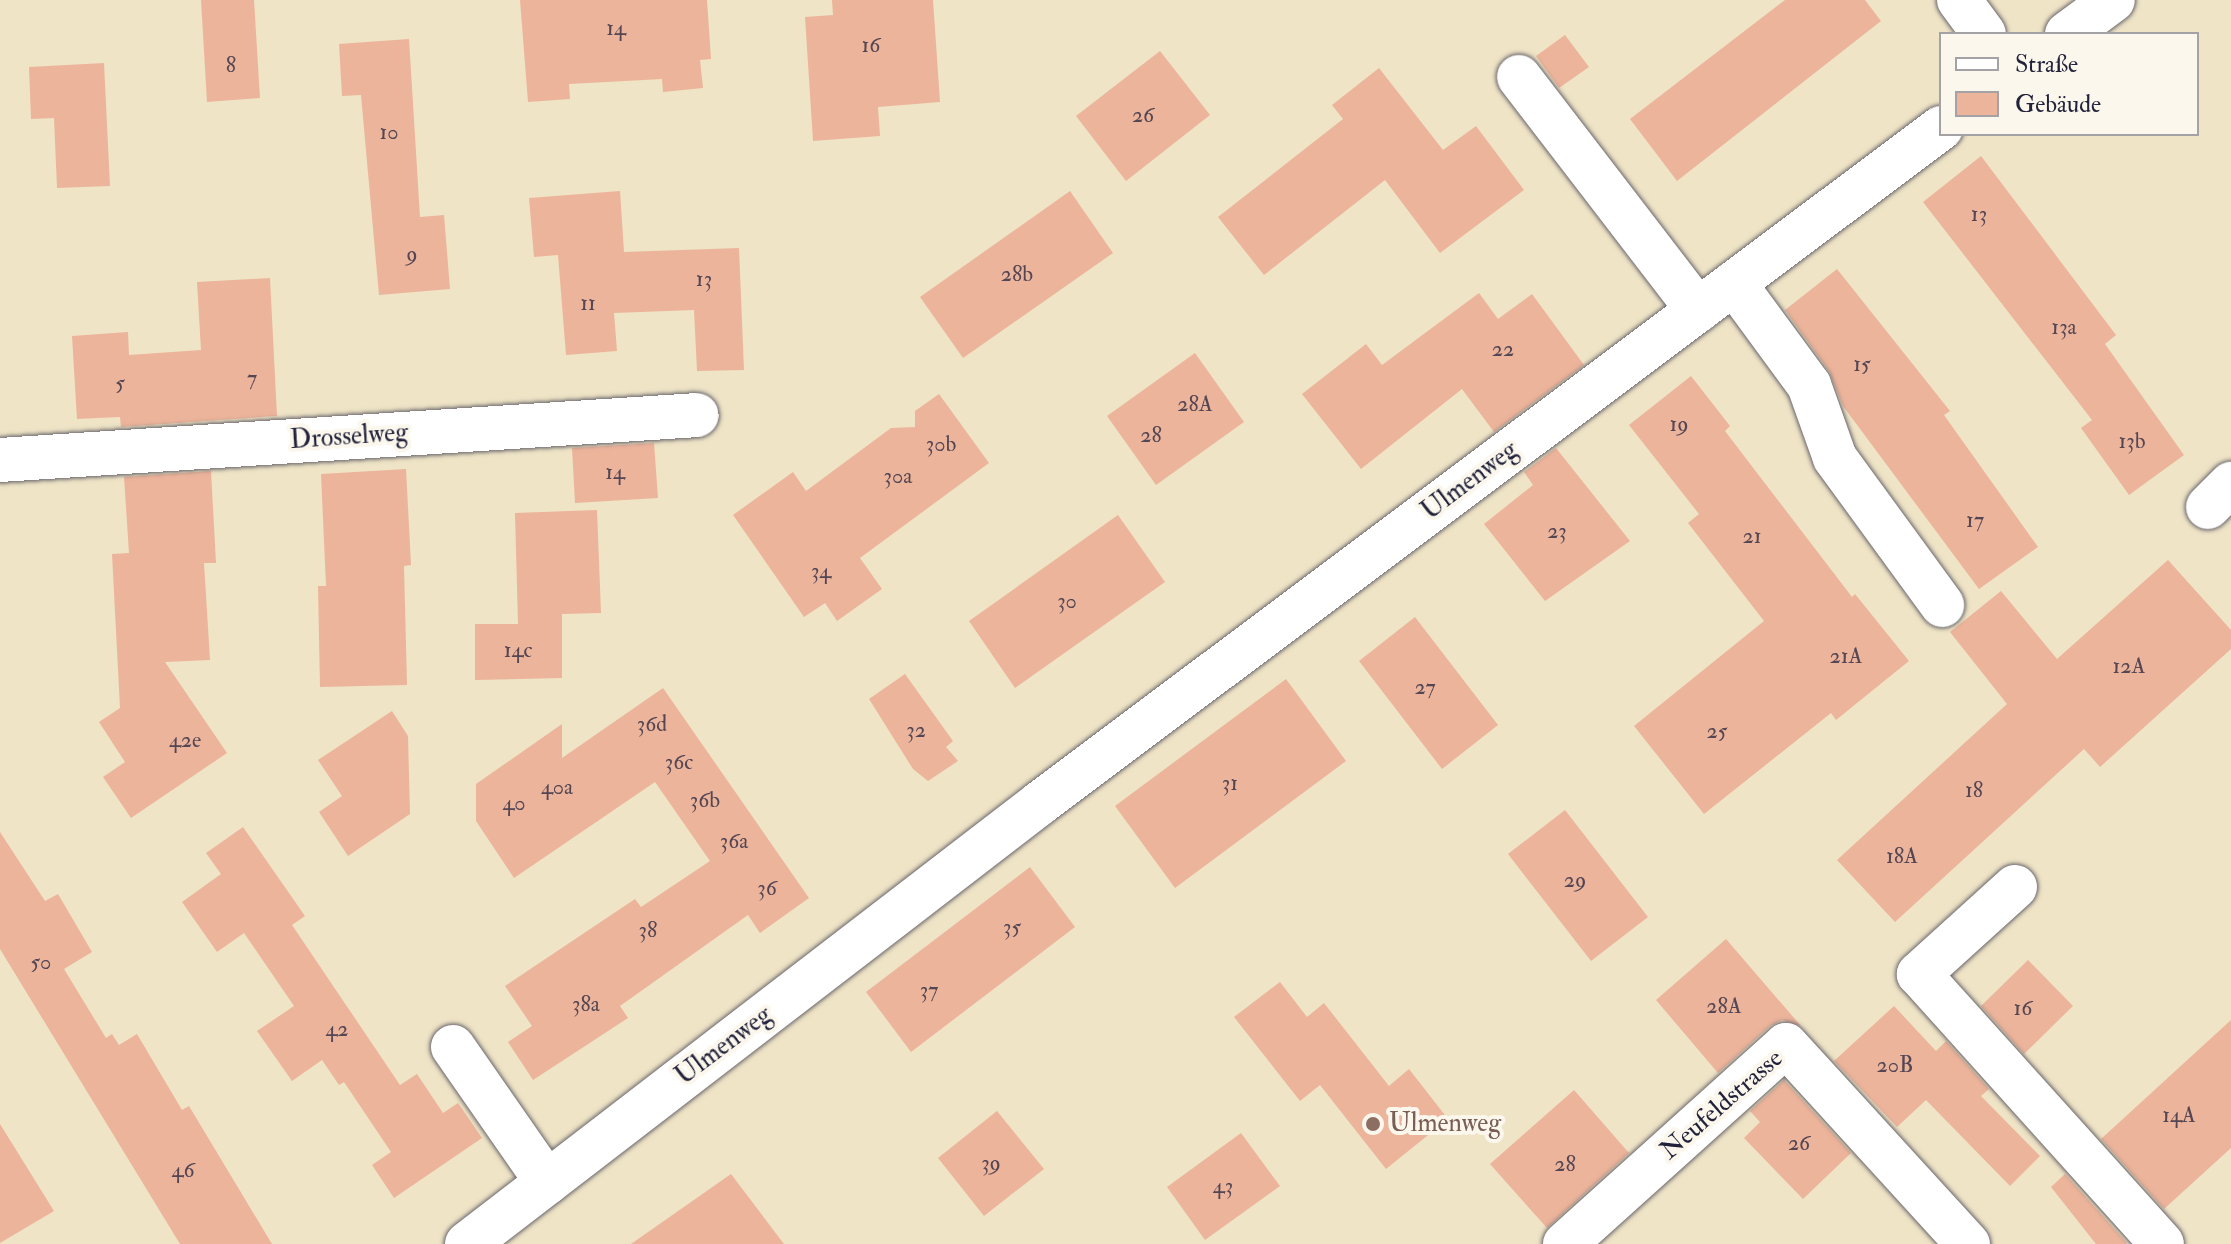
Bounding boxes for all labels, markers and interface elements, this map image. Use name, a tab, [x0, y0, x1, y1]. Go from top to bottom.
house number: 14	[606, 16, 626, 42]
legend	[1939, 32, 2199, 136]
house number: 16	[862, 33, 880, 59]
text: Straße	[2015, 49, 2078, 80]
house number: 8	[226, 53, 236, 79]
text: Gebäude	[2015, 89, 2101, 120]
house number: 26	[1132, 103, 1154, 129]
house number: 10	[379, 120, 399, 146]
house number: 13	[1971, 202, 1987, 228]
house number: 9	[406, 242, 418, 268]
house number: 28b	[1001, 262, 1033, 288]
house number: 13	[696, 267, 712, 293]
house number: 11	[580, 291, 596, 317]
house number: 13a	[2051, 315, 2077, 341]
house number: 22	[1492, 337, 1514, 363]
house number: 15	[1853, 352, 1871, 378]
house number: 7	[247, 366, 257, 392]
house number: 5	[115, 371, 125, 397]
house number: 28A	[1177, 392, 1213, 418]
house number: 19	[1669, 412, 1689, 438]
street label: Drosselweg	[289, 417, 409, 457]
house number: 28	[1140, 423, 1162, 449]
house number: 13b	[2118, 429, 2146, 455]
house number: 30b	[926, 432, 956, 458]
street label: Ulmenweg	[1416, 435, 1524, 527]
house number: 14	[605, 460, 625, 486]
house number: 30a	[884, 464, 912, 490]
house number: 17	[1966, 508, 1984, 534]
house number: 23	[1547, 519, 1567, 545]
house number: 21	[1742, 524, 1762, 550]
house number: 34	[811, 559, 831, 585]
house number: 30	[1057, 589, 1077, 615]
house number: 14c	[504, 638, 532, 664]
house number: 21A	[1830, 644, 1862, 670]
house number: 12A	[2113, 654, 2145, 680]
house number: 27	[1414, 675, 1436, 701]
house number: 36d	[637, 712, 667, 738]
house number: 32	[906, 718, 926, 744]
house number: 25	[1707, 719, 1727, 745]
house number: 42e	[169, 728, 201, 754]
house number: 36c	[665, 750, 693, 776]
house number: 31	[1222, 771, 1238, 797]
house number: 40a	[541, 775, 573, 801]
house number: 18	[1965, 778, 1983, 804]
house number: 36b	[690, 788, 720, 814]
house number: 40	[502, 791, 526, 817]
house number: 36a	[720, 829, 748, 855]
house number: 18A	[1886, 844, 1918, 870]
house number: 29	[1564, 868, 1586, 894]
house number: 36	[757, 876, 777, 902]
house number: 35	[1003, 915, 1021, 941]
house number: 38	[639, 918, 657, 944]
house number: 50	[31, 950, 51, 976]
house number: 37	[920, 978, 938, 1004]
house number: 38a	[572, 992, 600, 1018]
house number: 28A	[1706, 994, 1742, 1020]
house number: 16	[2014, 996, 2032, 1022]
street label: Ulmenweg	[670, 1000, 778, 1092]
house number: 42	[325, 1017, 349, 1043]
street label: Neufeldstrasse	[1654, 1043, 1790, 1167]
house number: 20B	[1877, 1053, 1913, 1079]
house number: 14A	[2162, 1103, 2196, 1129]
place label: Ulmenweg	[1389, 1108, 1501, 1140]
marker: Ulmenweg	[1364, 1115, 1382, 1133]
house number: 26	[1788, 1131, 1810, 1157]
house number: 39	[981, 1151, 1001, 1177]
house number: 28	[1554, 1152, 1576, 1178]
house number: 46	[172, 1158, 194, 1184]
house number: 43	[1213, 1174, 1233, 1200]

